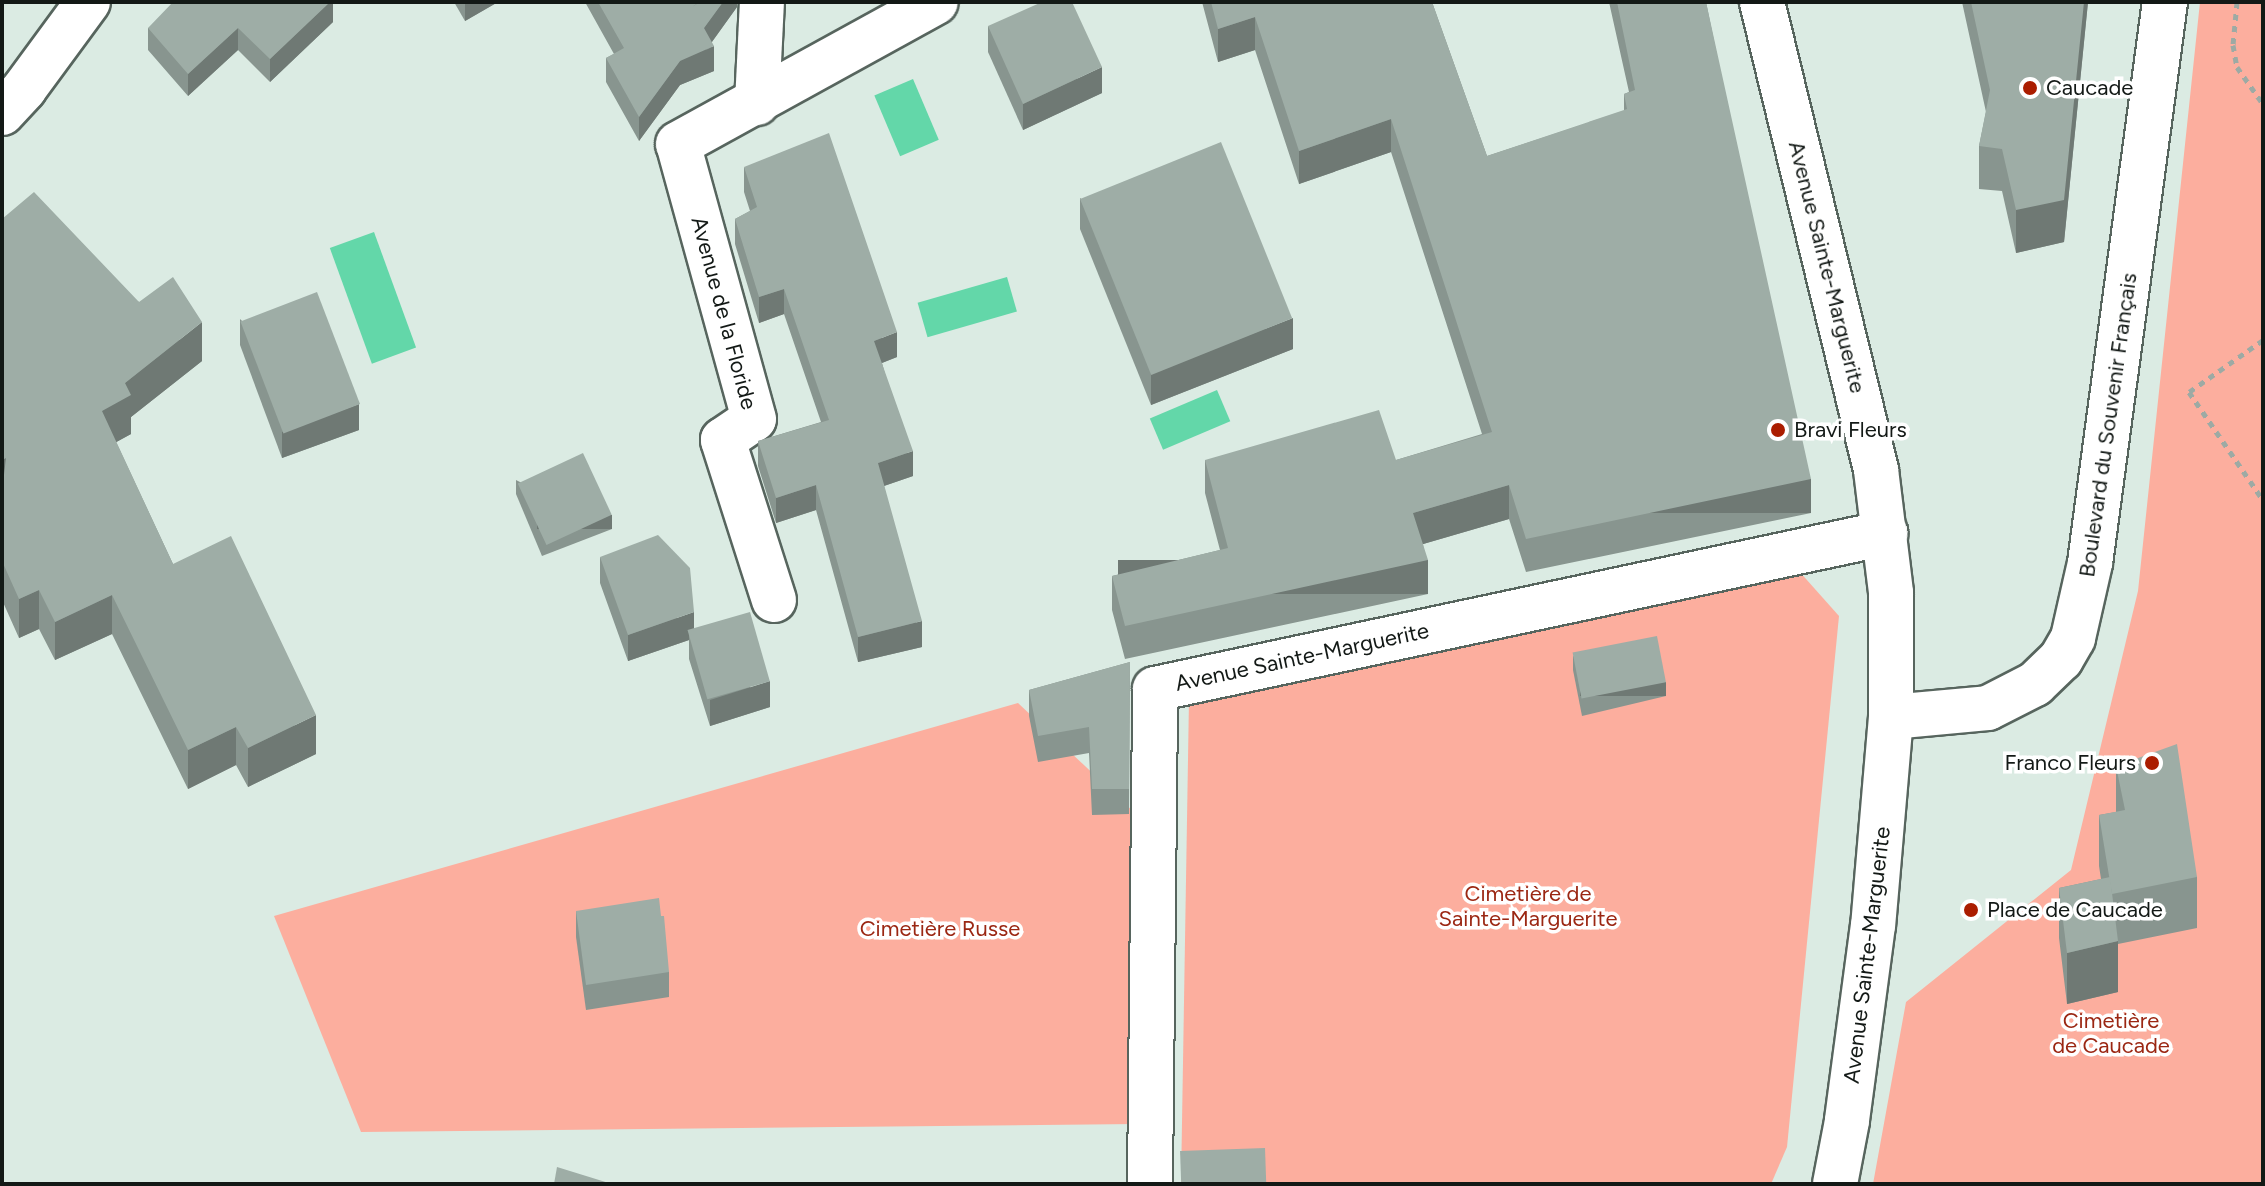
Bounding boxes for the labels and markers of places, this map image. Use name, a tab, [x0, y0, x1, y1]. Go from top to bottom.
place label: Caucade	[2046, 75, 2133, 101]
marker: Caucade	[2021, 79, 2039, 97]
place label: Bravi Fleurs	[1794, 417, 1907, 443]
marker: Bravi Fleurs	[1769, 421, 1787, 439]
place label: Franco Fleurs	[2004, 750, 2136, 776]
marker: Franco Fleurs	[2143, 754, 2161, 772]
place label: Place de Caucade	[1987, 897, 2163, 923]
marker: Place de Caucade	[1962, 901, 1980, 919]

